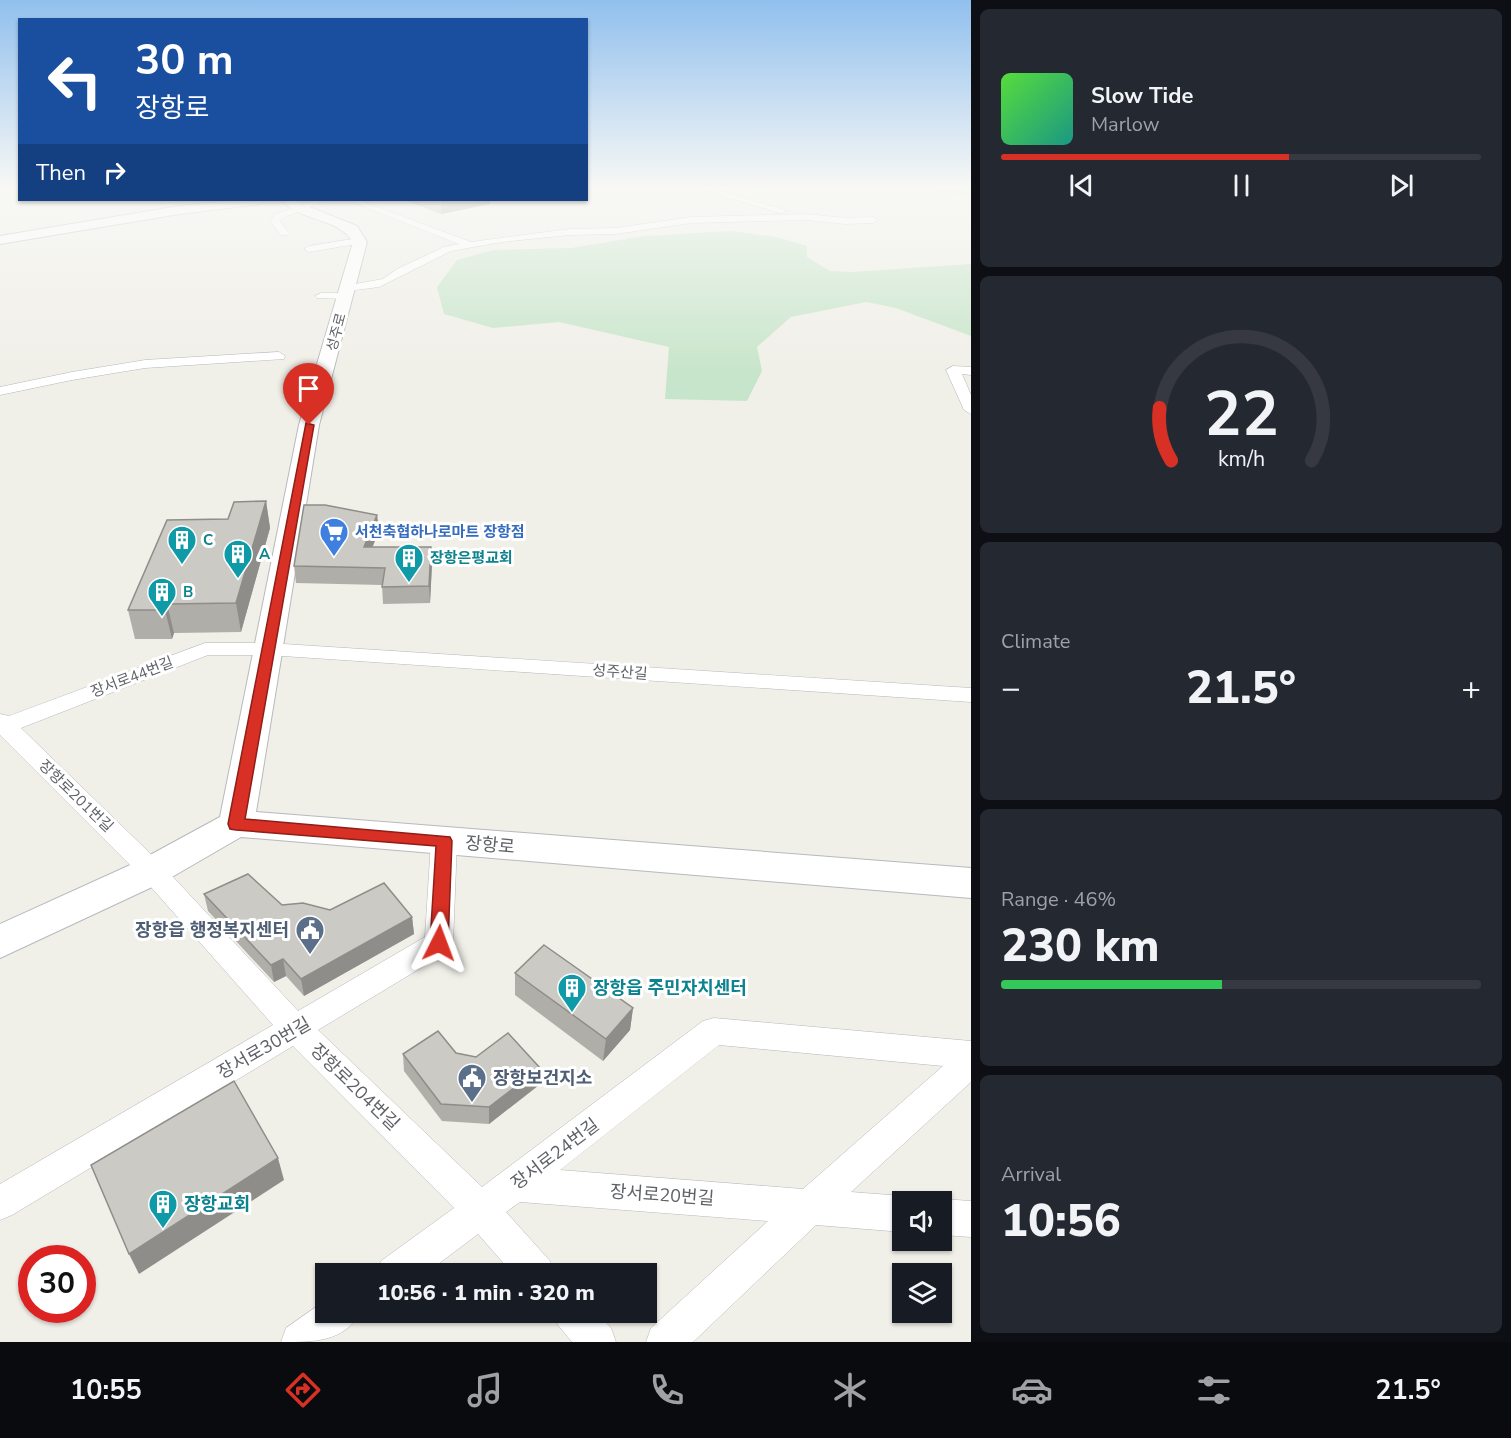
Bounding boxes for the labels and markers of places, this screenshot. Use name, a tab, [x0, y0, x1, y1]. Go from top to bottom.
pin	[283, 363, 334, 425]
supermarket icon: 서천축협하나로마트 장항점	[318, 516, 350, 558]
place label: 서천축협하나로마트 장항점	[355, 522, 525, 542]
building icon: C	[166, 524, 198, 566]
place label: C	[203, 530, 213, 550]
building icon: A	[222, 538, 254, 580]
building icon: 장항은평교회	[393, 542, 425, 584]
place label: A	[259, 544, 271, 564]
place label: 장항은평교회	[430, 548, 513, 568]
building icon: B	[146, 576, 178, 618]
place label: B	[183, 582, 193, 602]
public building icon: 장항읍 행정복지센터	[294, 914, 326, 956]
place label: 장항읍 행정복지센터	[135, 918, 289, 942]
building icon: 장항읍 주민자치센터	[556, 972, 588, 1014]
place label: 장항읍 주민자치센터	[593, 976, 747, 1000]
public building icon: 장항보건지소	[456, 1062, 488, 1104]
place label: 장항보건지소	[493, 1066, 592, 1090]
building icon: 장항교회	[147, 1188, 179, 1230]
place label: 장항교회	[184, 1192, 250, 1216]

